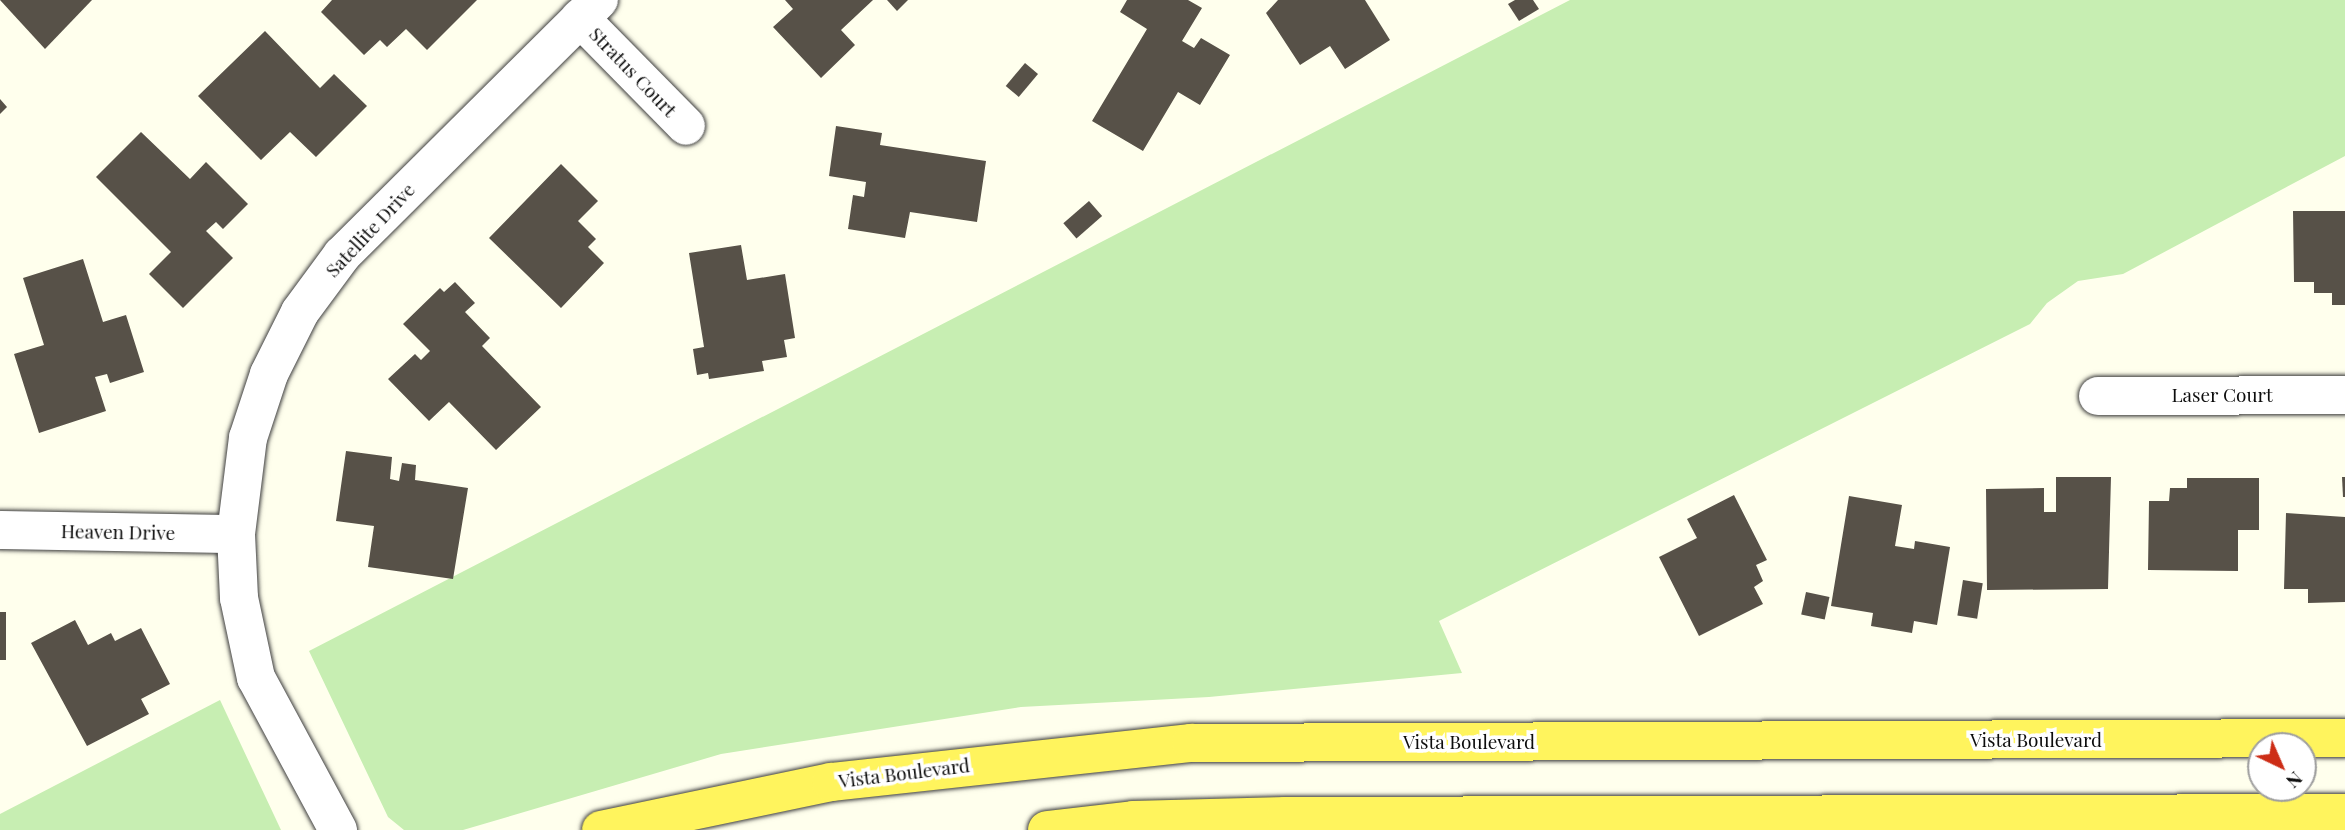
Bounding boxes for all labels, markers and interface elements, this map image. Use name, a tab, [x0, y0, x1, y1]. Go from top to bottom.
street label: Stratus Court	[585, 23, 681, 121]
street label: Satellite Drive	[321, 178, 419, 282]
street label: Laser Court	[2171, 384, 2273, 406]
street label: Heaven Drive	[61, 520, 175, 544]
street label: Vista Boulevard	[1970, 729, 2102, 751]
street label: Vista Boulevard	[1403, 731, 1535, 753]
north arrow	[2247, 732, 2317, 802]
street label: Vista Boulevard	[837, 754, 971, 792]
text: N	[2281, 767, 2309, 795]

